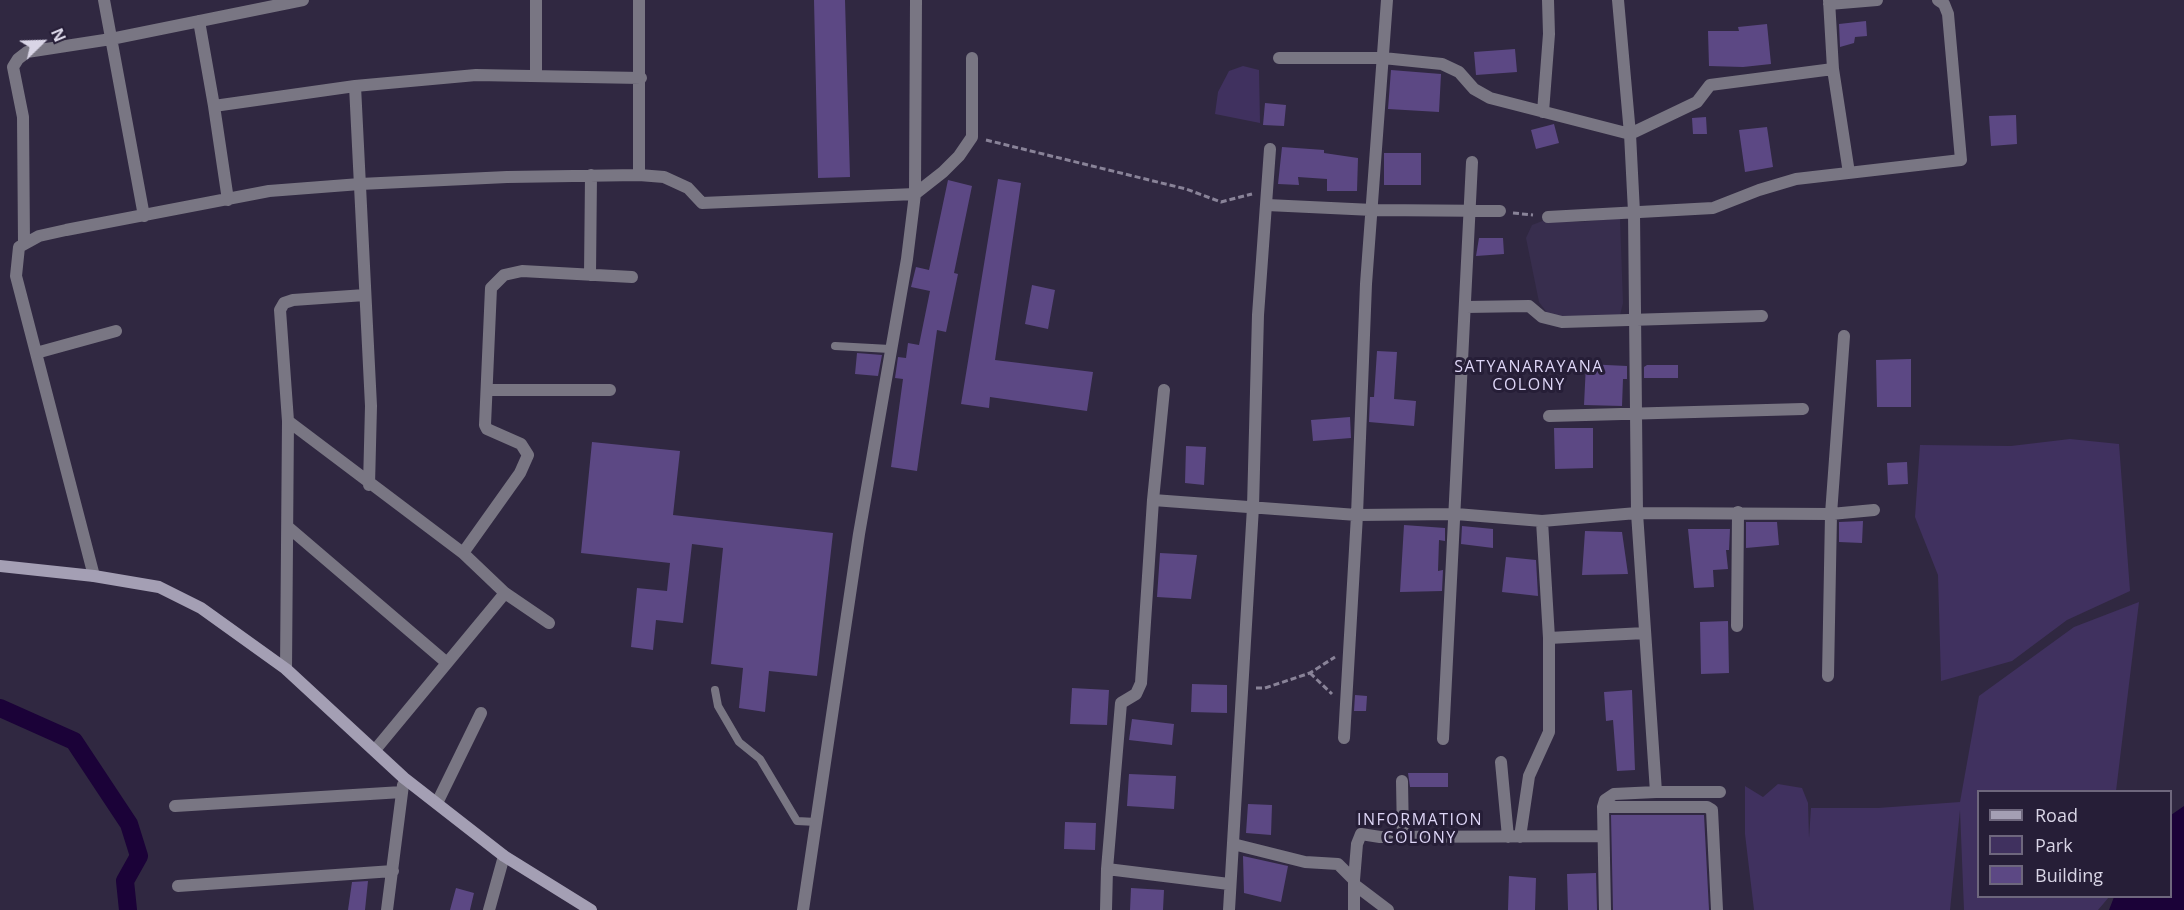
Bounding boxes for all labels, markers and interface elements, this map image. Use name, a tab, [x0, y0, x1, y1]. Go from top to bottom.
north arrow	[12, 12, 72, 72]
text: N	[46, 25, 71, 45]
district label: SATYANARAYANA COLONY	[1454, 357, 1604, 395]
legend	[1977, 790, 2172, 898]
text: Road	[2035, 803, 2078, 827]
district label: INFORMATION COLONY	[1357, 810, 1483, 848]
text: Park	[2035, 833, 2073, 857]
text: Building	[2035, 863, 2103, 887]

